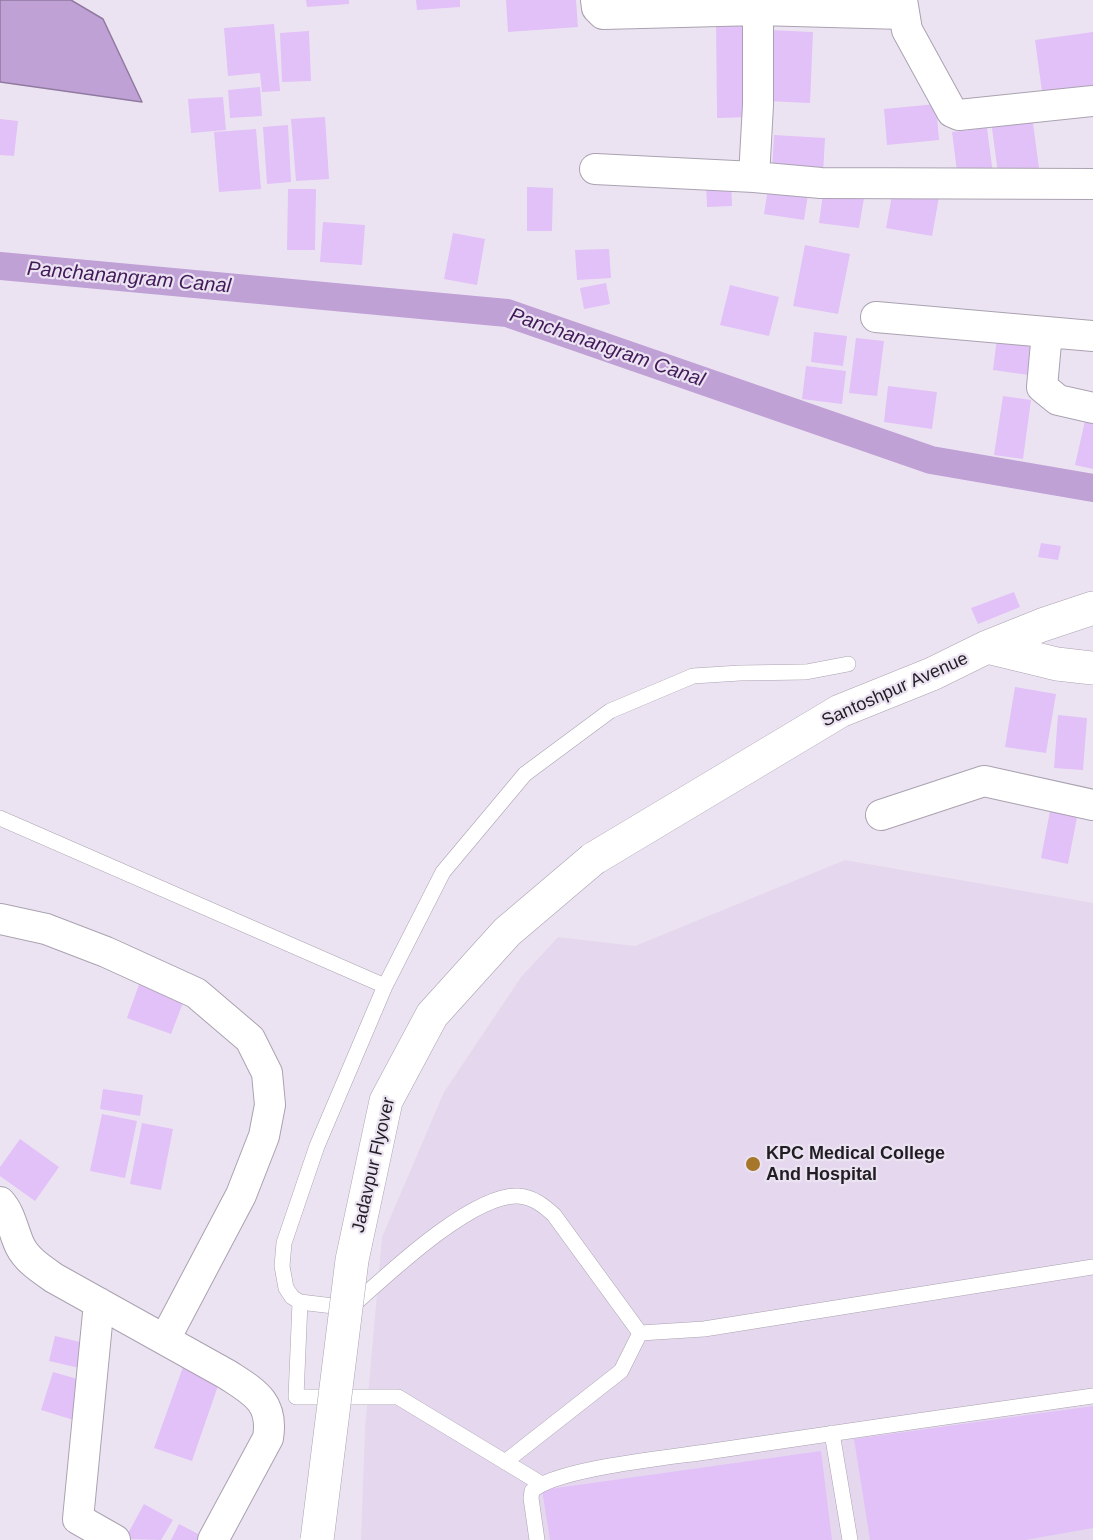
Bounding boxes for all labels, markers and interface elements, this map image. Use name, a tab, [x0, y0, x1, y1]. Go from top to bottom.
water label: Panchanangram Canal	[26, 257, 232, 299]
water label: Panchanangram Canal	[506, 303, 708, 393]
street label: Santoshpur Avenue	[819, 648, 971, 732]
street label: Jadavpur Flyover	[348, 1095, 400, 1235]
place label: KPC Medical College And Hospital	[766, 1143, 945, 1186]
marker: KPC Medical College And Hospital	[744, 1155, 762, 1173]

